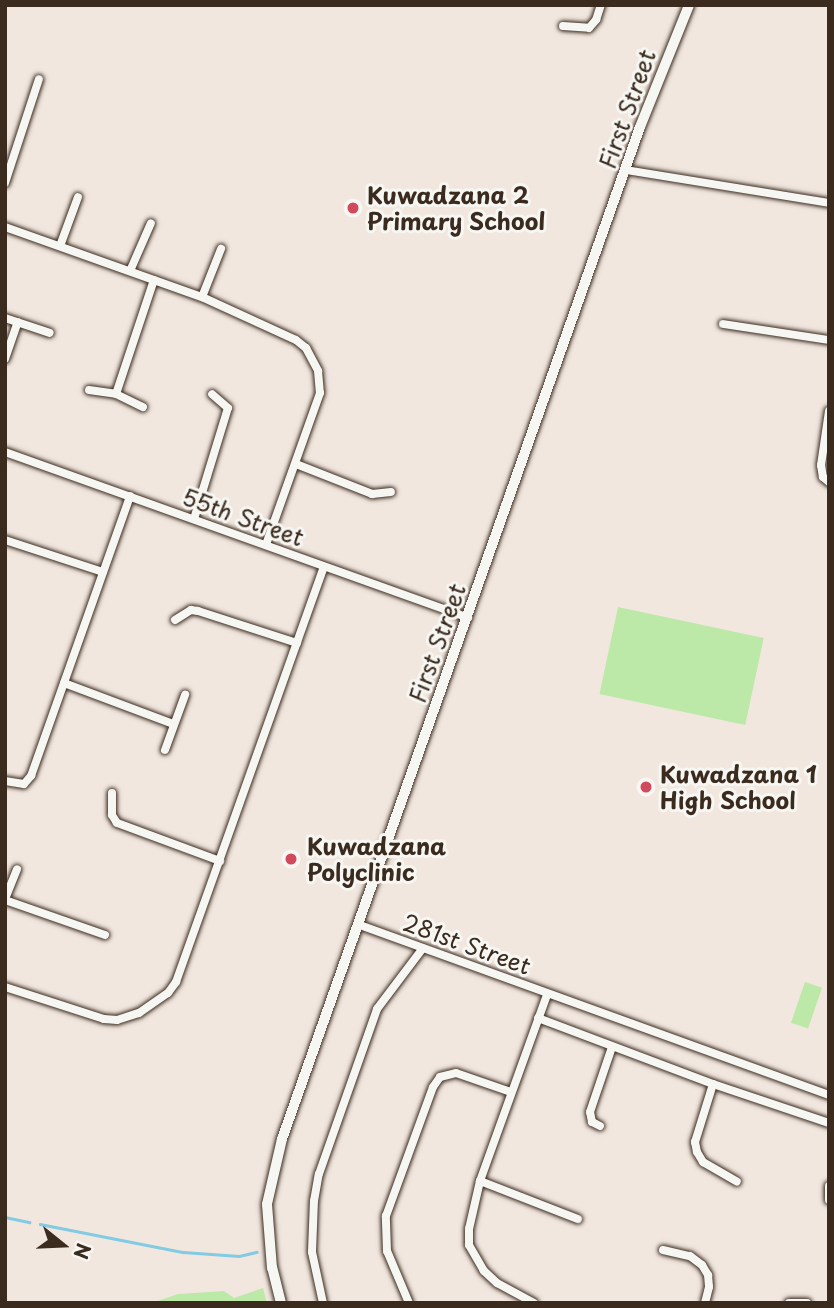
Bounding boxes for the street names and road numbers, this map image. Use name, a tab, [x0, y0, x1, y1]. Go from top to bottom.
street label: First Street	[593, 45, 661, 173]
street label: 55th Street	[178, 482, 308, 552]
street label: First Street	[403, 579, 471, 707]
street label: 281st Street	[398, 908, 536, 980]

